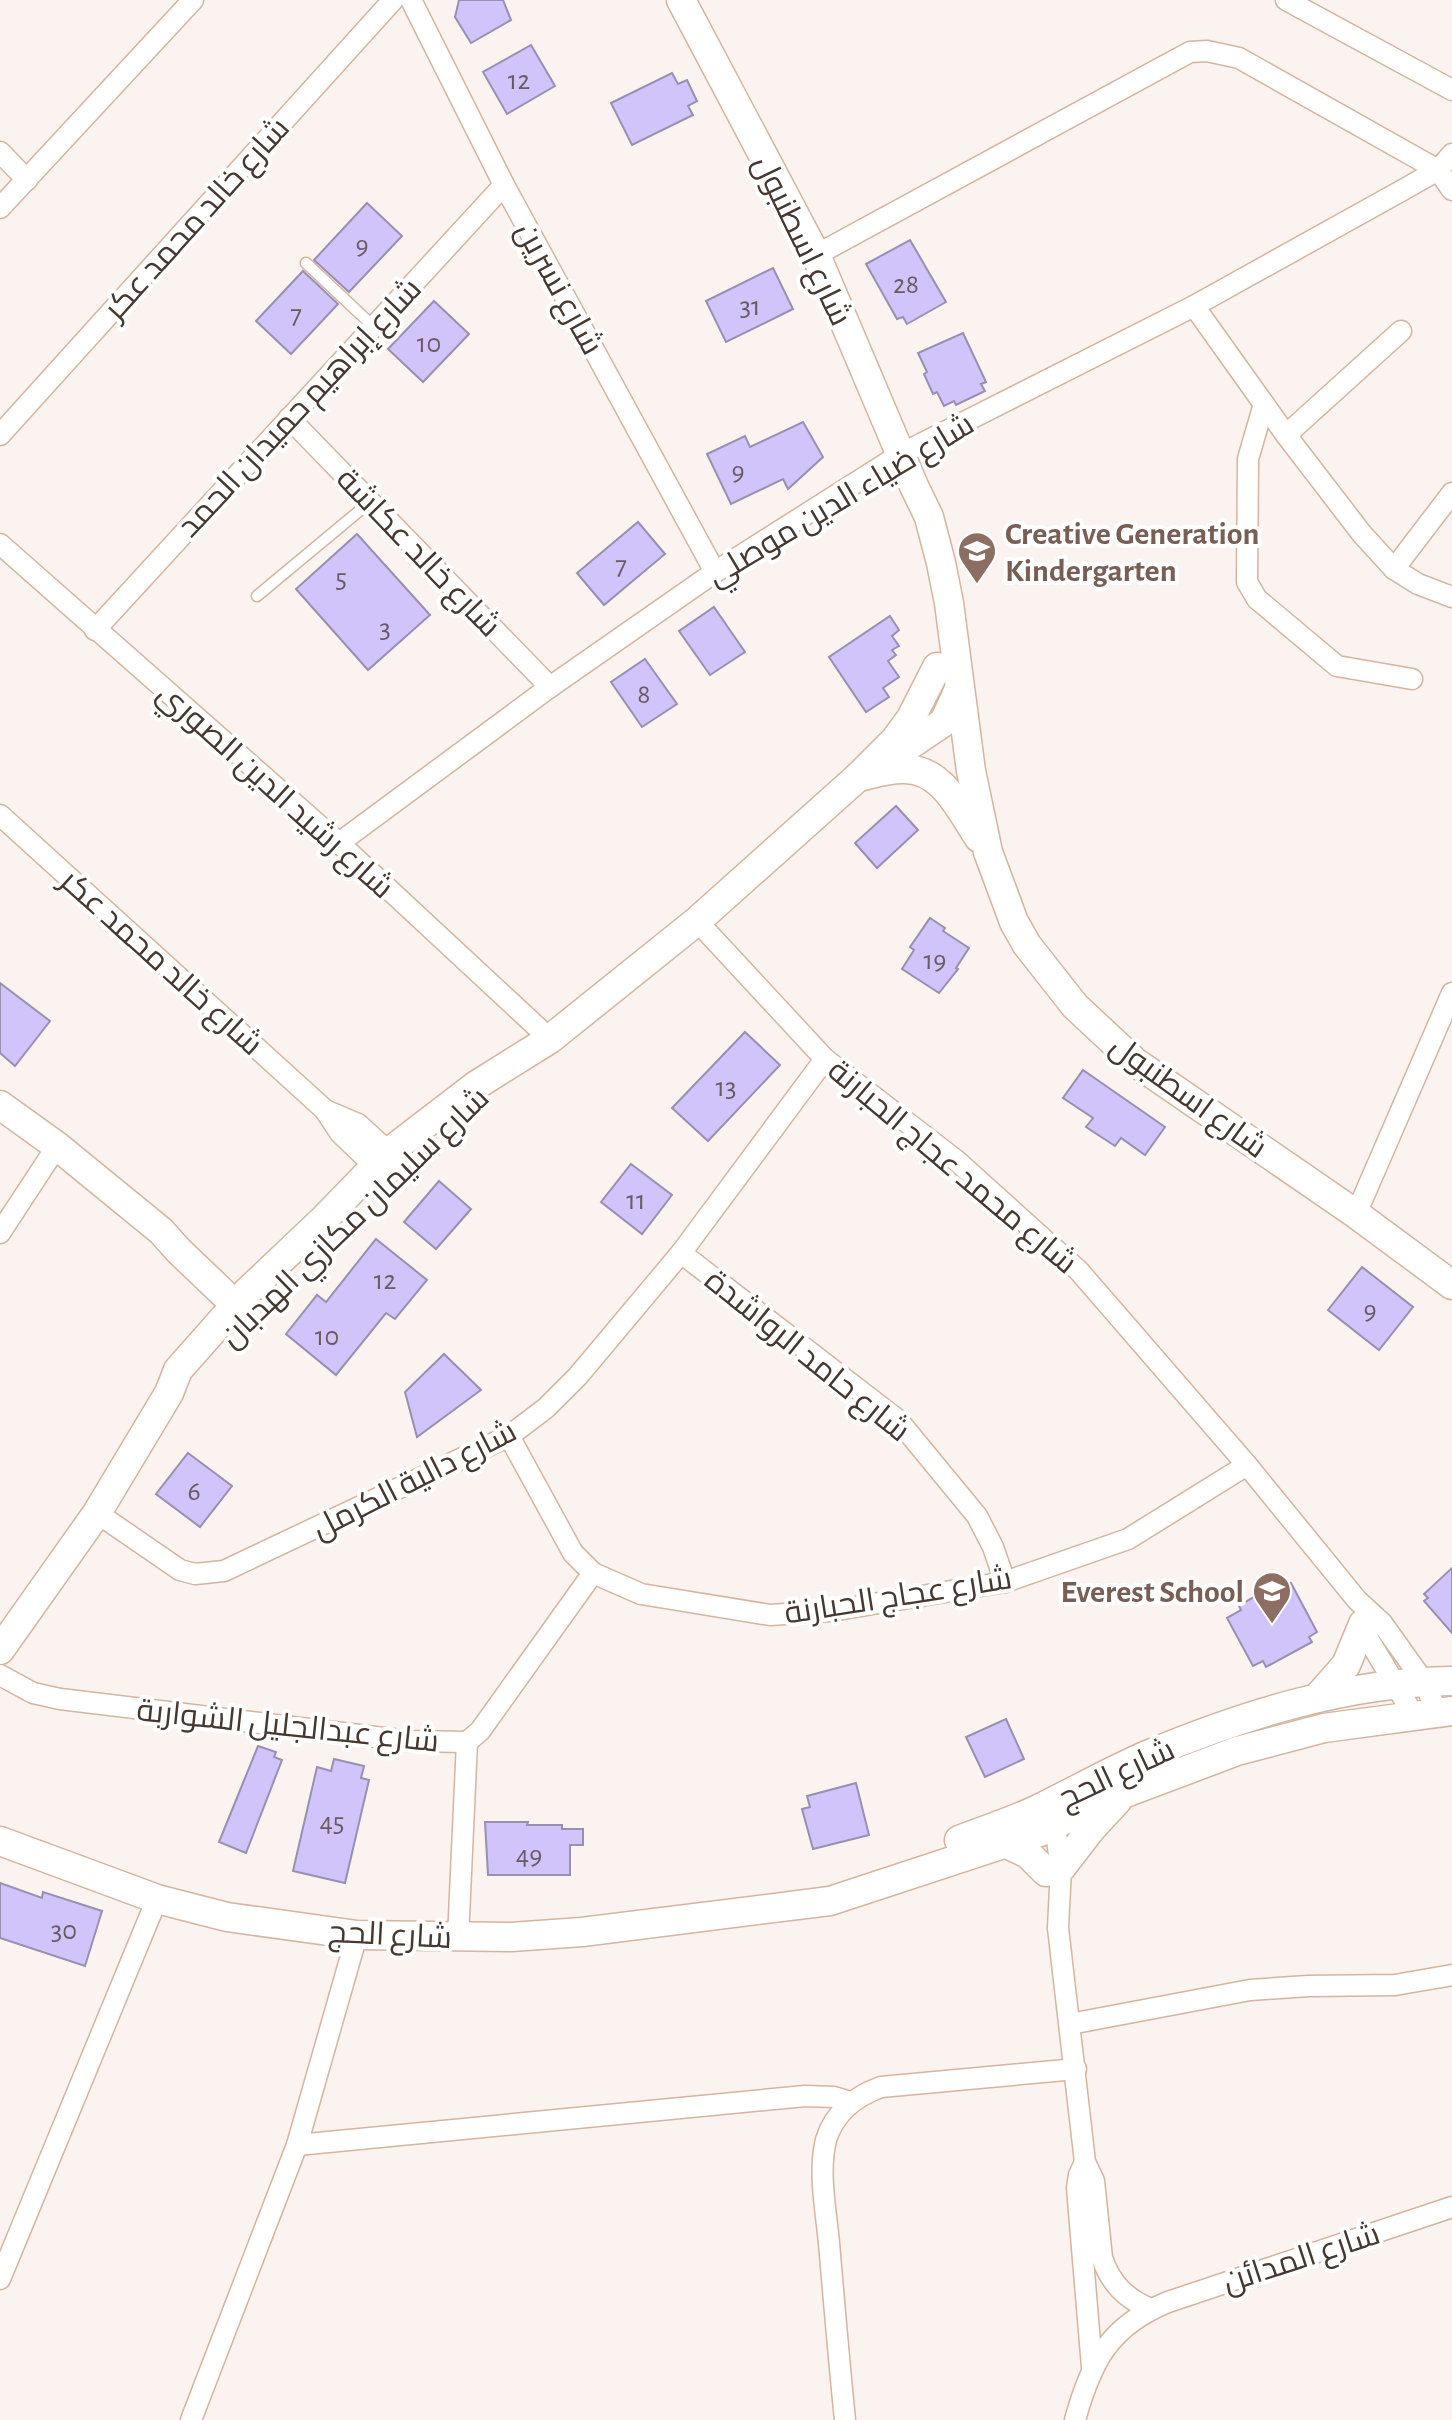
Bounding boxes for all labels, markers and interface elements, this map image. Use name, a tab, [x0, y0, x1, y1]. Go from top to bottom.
house number: 12	[508, 67, 530, 95]
street label: شارع خالد محمد عكر	[97, 112, 299, 330]
street label: شارع اسطنبول	[743, 150, 857, 333]
street label: شارع نسرين	[505, 217, 608, 362]
house number: 9	[355, 232, 369, 260]
house number: 28	[893, 271, 919, 299]
street label: شارع إبراهيم حميدان الحمد	[172, 272, 431, 546]
house number: 31	[739, 293, 761, 321]
house number: 7	[290, 301, 302, 329]
house number: 10	[417, 330, 441, 358]
street label: شارع ضياء الدين موصلي	[702, 408, 983, 599]
house number: 9	[731, 458, 745, 486]
street label: شارع خالد عكاشة	[327, 462, 506, 646]
place label: Creative Generation Kindergarten	[1005, 518, 1259, 587]
school or university icon: Creative Generation Kindergarten	[956, 530, 998, 585]
house number: 7	[615, 552, 627, 580]
house number: 5	[335, 565, 347, 593]
house number: 3	[379, 615, 391, 643]
street label: شارع رشيد الدين الصوري	[146, 677, 399, 911]
house number: 8	[637, 681, 651, 709]
street label: شارع خالد محمد عكر	[50, 863, 268, 1065]
house number: 19	[924, 947, 946, 975]
street label: شارع اسطنبول	[1101, 1030, 1273, 1168]
street label: شارع محمد عجاج الحبارنة	[819, 1054, 1083, 1284]
house number: 13	[715, 1074, 737, 1102]
street label: شارع سليمان مكازي الهدبان	[214, 1082, 500, 1360]
house number: 11	[626, 1187, 646, 1215]
street label: شارع حامد الرواشدة	[696, 1264, 916, 1452]
house number: 12	[374, 1267, 396, 1295]
house number: 9	[1363, 1297, 1377, 1325]
house number: 10	[315, 1323, 339, 1351]
street label: شارع دالية الكرمل	[307, 1415, 524, 1550]
house number: 6	[187, 1478, 201, 1506]
street label: شارع عجاج الحبارنة	[782, 1562, 1015, 1635]
school or university icon: Everest School	[1251, 1570, 1293, 1625]
place label: Everest School	[1061, 1576, 1244, 1608]
street label: شارع عبدالجليل الشواربة	[135, 1694, 441, 1763]
street label: شارع الحج	[1053, 1733, 1182, 1819]
house number: 45	[319, 1809, 345, 1837]
house number: 49	[516, 1842, 542, 1870]
street label: شارع الحج	[327, 1916, 453, 1959]
house number: 30	[51, 1917, 77, 1945]
street label: شارع المدائن	[1219, 2218, 1385, 2303]

